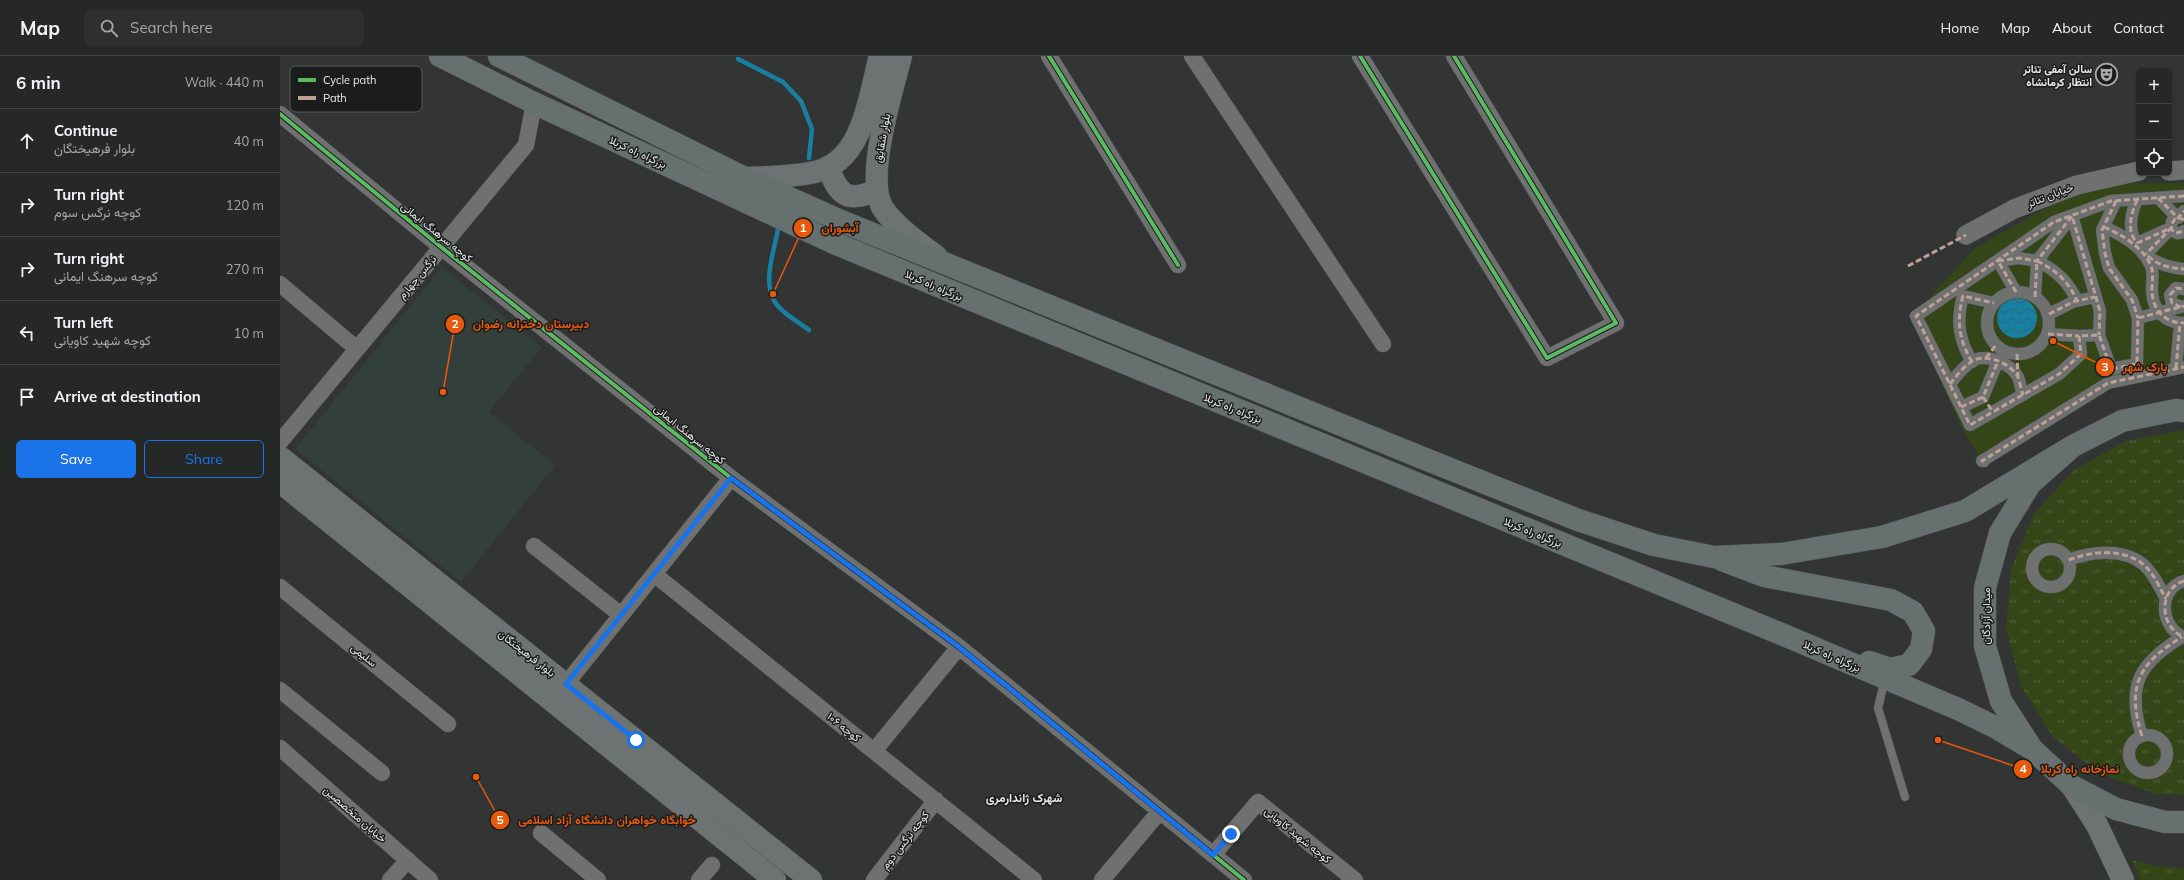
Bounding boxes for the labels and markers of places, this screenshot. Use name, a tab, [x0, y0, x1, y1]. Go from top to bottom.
place label: سالن آمفی تئاتر انتظار کرمانشاه	[2022, 62, 2092, 89]
theatre icon: سالن آمفی تئاتر انتظار کرمانشاه	[2094, 62, 2120, 88]
callout: آبشوران	[793, 216, 866, 240]
callout: دبیرستان دخترانه رضوان	[445, 312, 597, 336]
callout: پارک شهر	[2095, 355, 2176, 379]
callout: نمازخانه راه کربلا	[2013, 757, 2127, 781]
callout: خوابگاه خواهران دانشگاه آزاد اسلامی	[490, 808, 704, 832]

